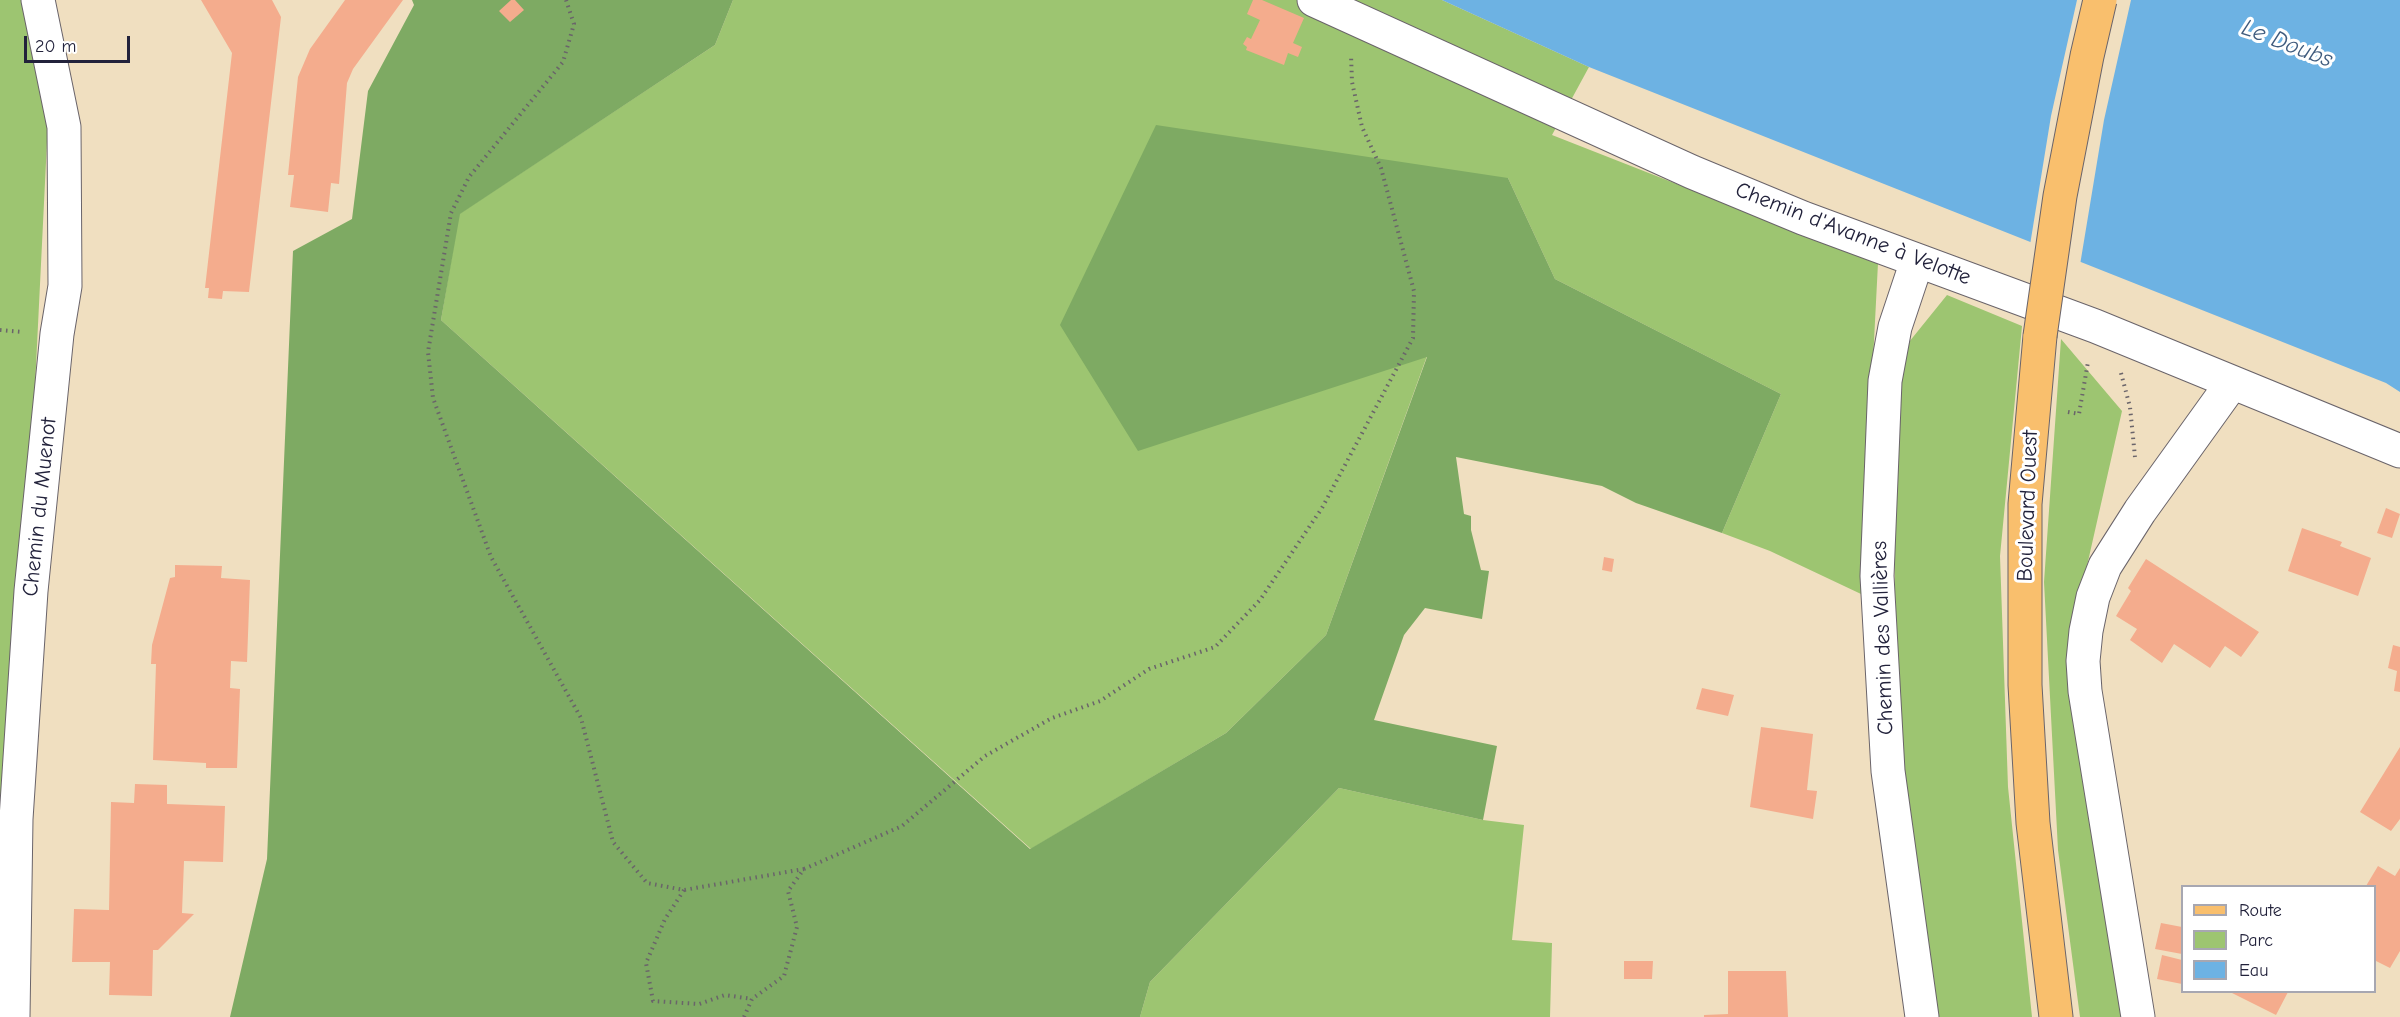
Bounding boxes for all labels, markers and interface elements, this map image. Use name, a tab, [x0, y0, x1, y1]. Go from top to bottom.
water label: Le Doubs	[2237, 14, 2337, 74]
scale bar	[27, 24, 134, 62]
text: 20 m	[35, 36, 76, 57]
street label: Chemin d'Avanne à Velotte	[1732, 177, 1974, 291]
street label: Chemin du Muenot	[17, 416, 63, 598]
street label: Boulevard Ouest	[2012, 430, 2044, 582]
street label: Chemin des Vallières	[1866, 540, 1900, 736]
legend	[2181, 885, 2376, 993]
text: Route	[2239, 900, 2282, 921]
text: Parc	[2239, 930, 2273, 951]
text: Eau	[2239, 960, 2268, 981]

